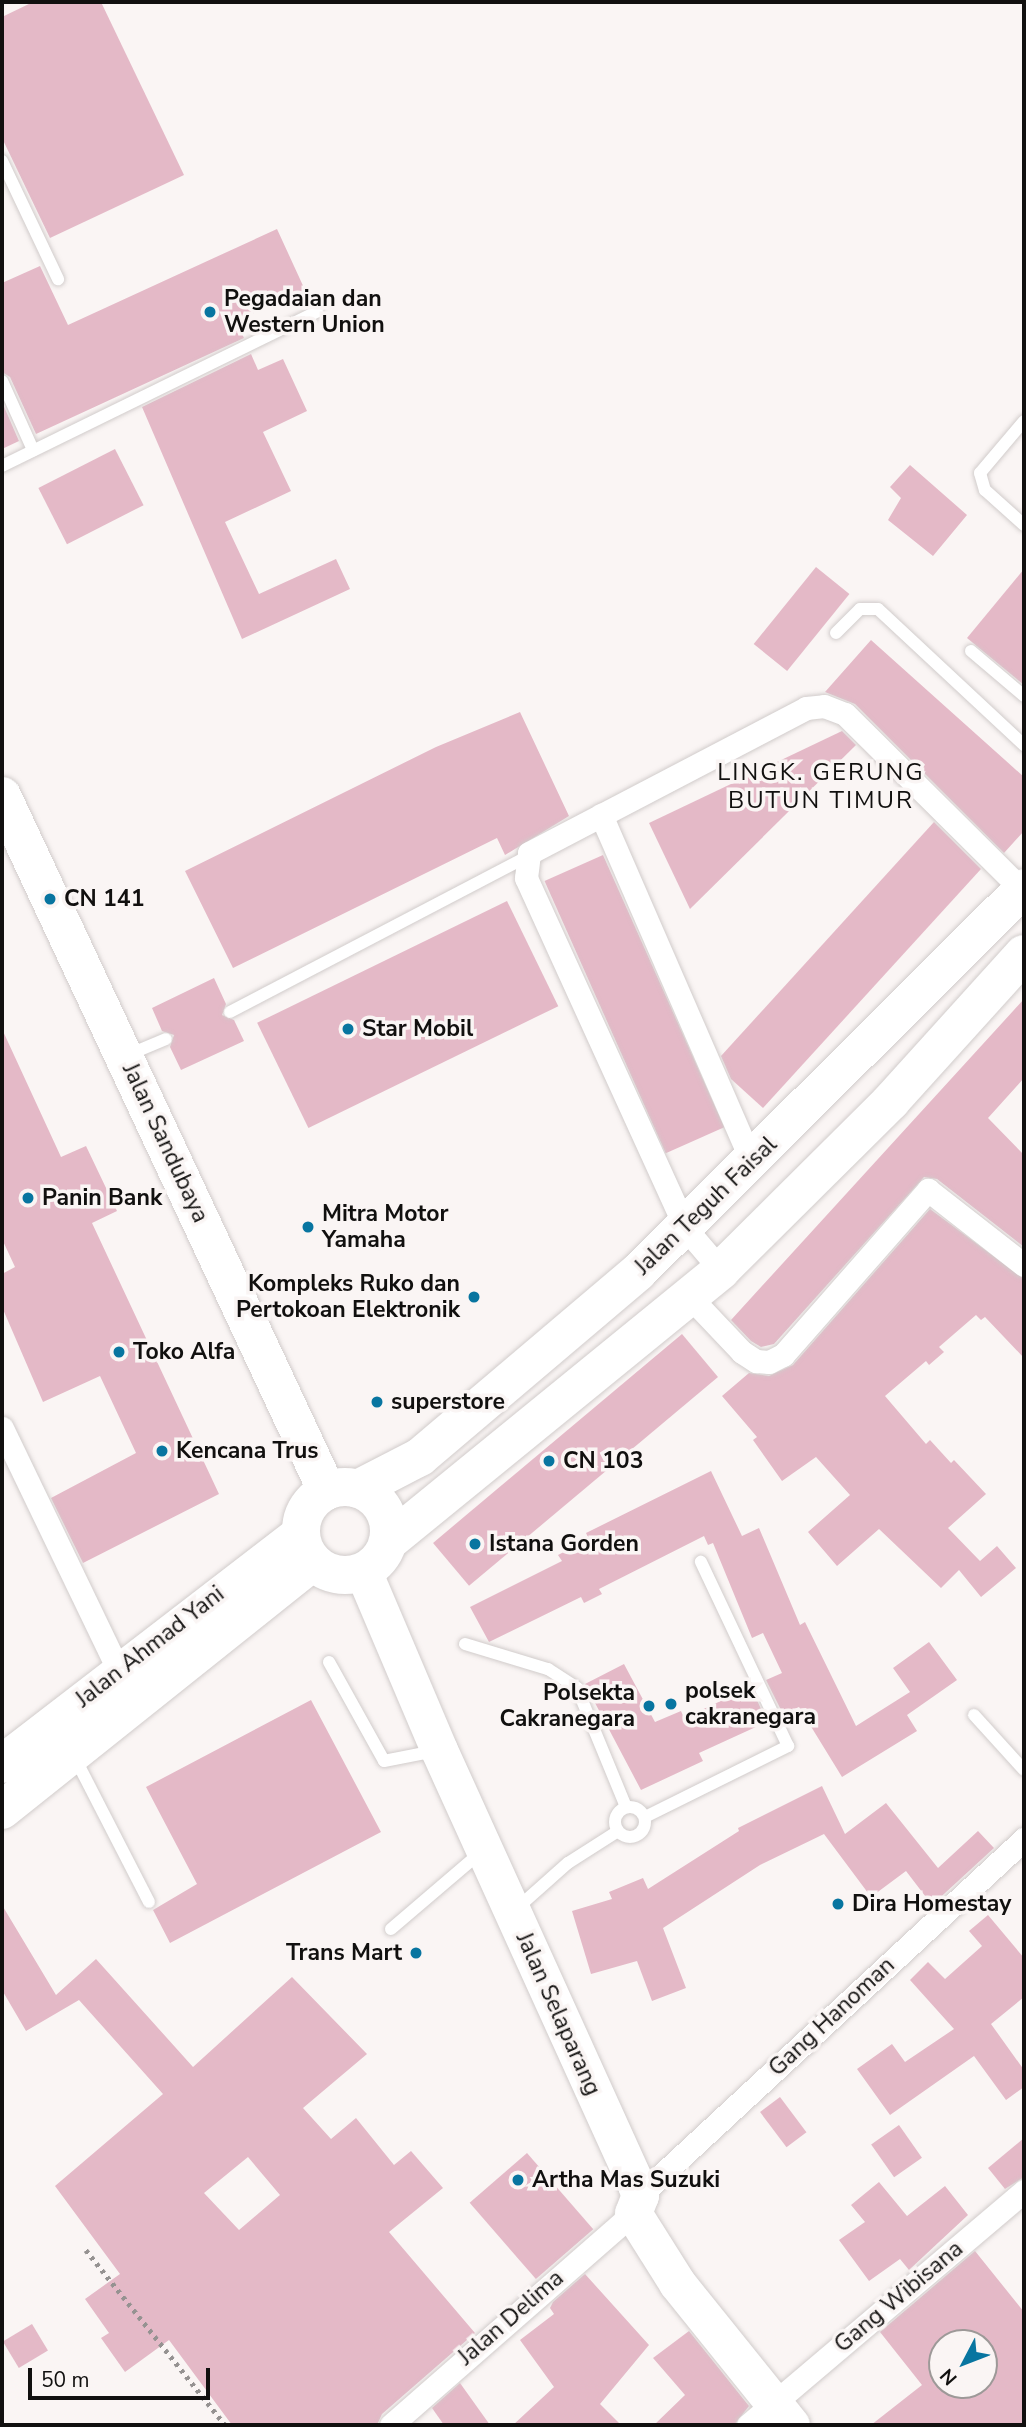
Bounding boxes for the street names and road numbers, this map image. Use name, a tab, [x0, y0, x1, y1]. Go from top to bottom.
street label: Jalan Sandubaya	[116, 1059, 214, 1227]
street label: Jalan Teguh Faisal	[629, 1131, 783, 1281]
street label: Jalan Ahmad Yani	[70, 1580, 230, 1714]
street label: Jalan Selaparang	[510, 1928, 606, 2100]
street label: Gang Hanoman	[763, 1952, 901, 2082]
street label: Gang Wibisana	[829, 2235, 969, 2359]
street label: Jalan Delima	[453, 2265, 569, 2371]

